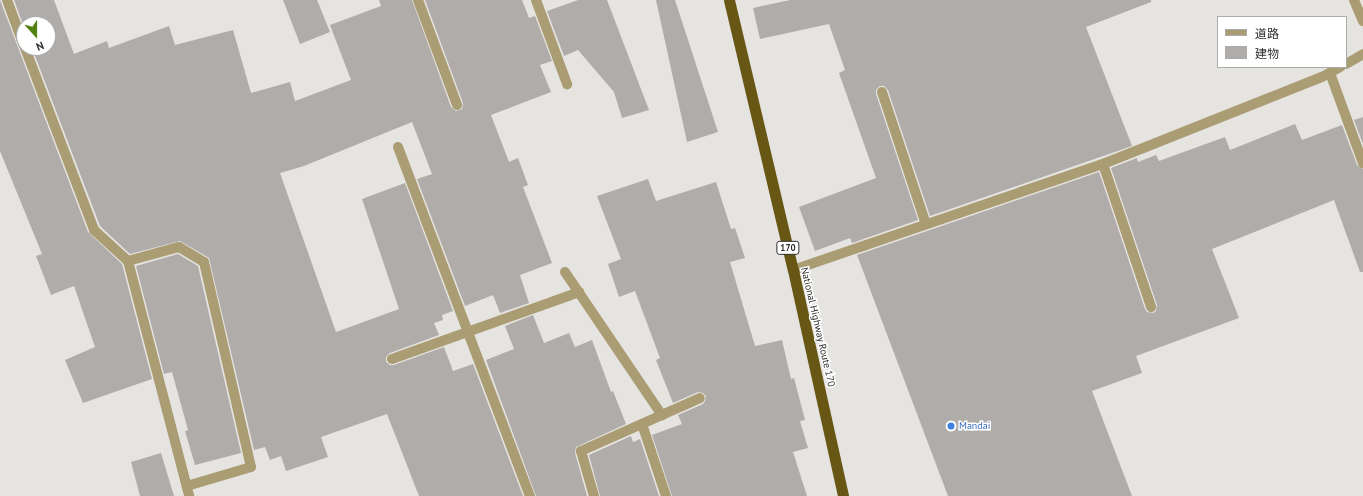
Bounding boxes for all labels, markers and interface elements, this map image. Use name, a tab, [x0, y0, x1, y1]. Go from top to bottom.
north arrow	[16, 16, 56, 56]
legend	[1217, 16, 1347, 68]
text: 道路	[1255, 26, 1279, 41]
text: N	[34, 38, 46, 54]
text: 建物	[1255, 46, 1279, 61]
road number: 170	[776, 241, 800, 255]
street label: National Highway Route 170	[798, 266, 838, 388]
place label: Mandai	[959, 420, 990, 432]
marker: Mandai	[946, 421, 956, 431]

